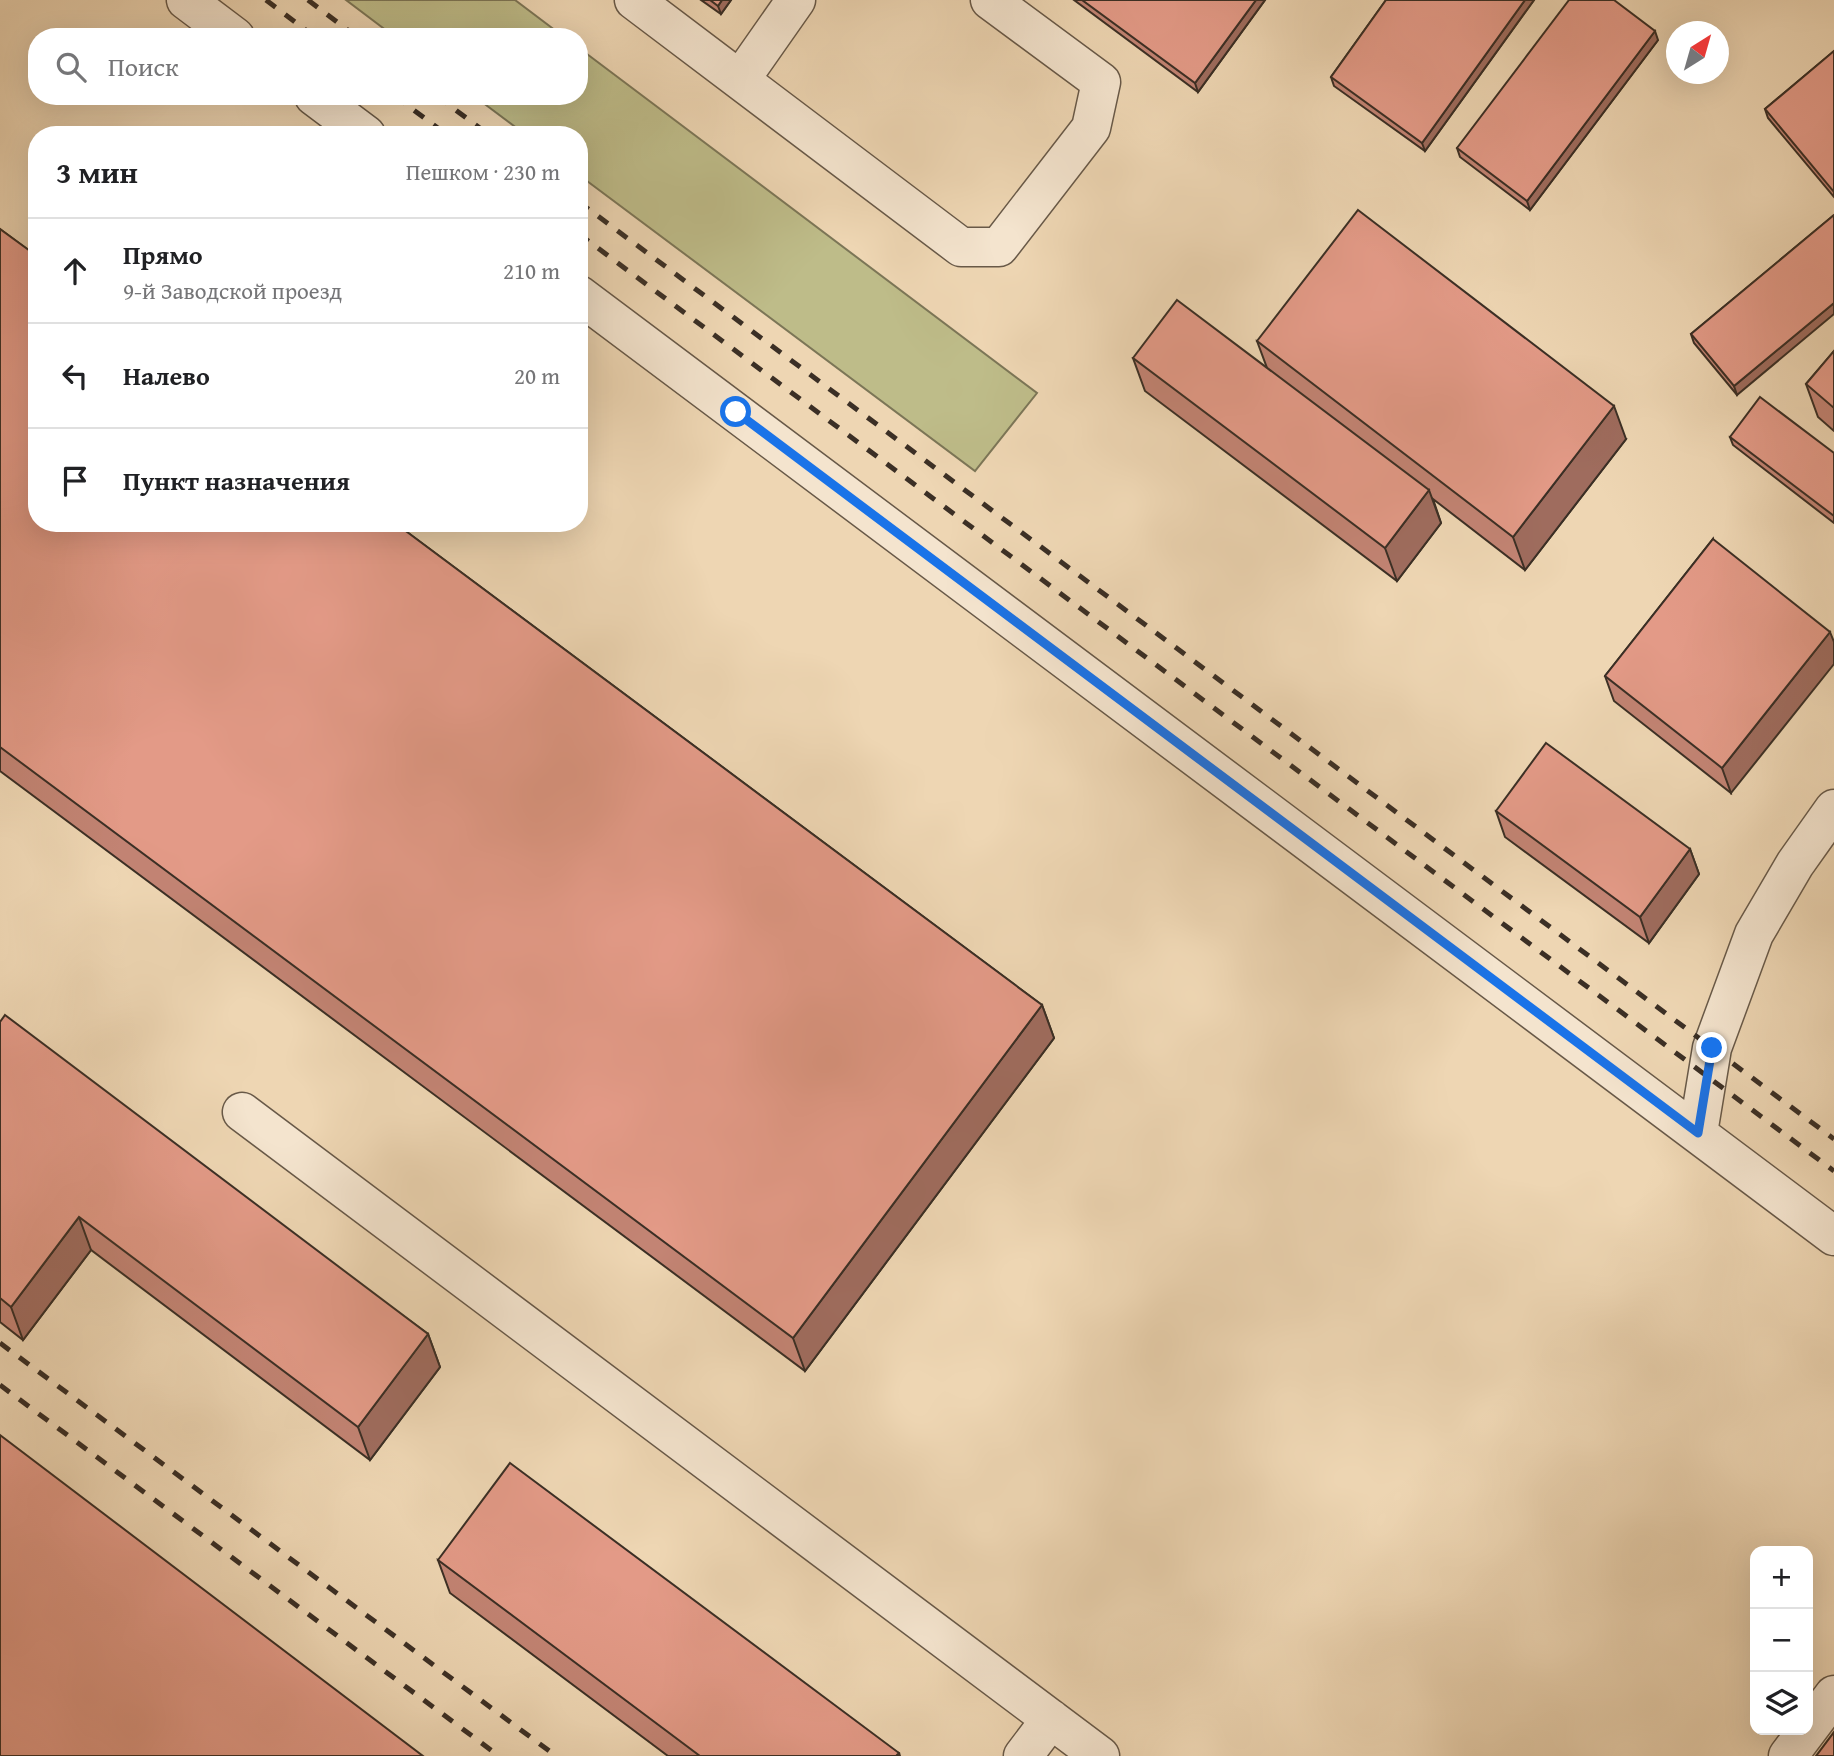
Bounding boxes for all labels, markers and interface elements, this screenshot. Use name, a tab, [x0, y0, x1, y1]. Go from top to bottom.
north arrow	[1666, 21, 1729, 84]
search box	[28, 28, 588, 105]
text: Поиск	[108, 47, 179, 86]
icon: search	[52, 48, 90, 86]
text: 3 мин	[56, 150, 138, 194]
text: Пешком · 230 m	[406, 155, 560, 188]
text: Прямо	[123, 235, 203, 274]
icon: ahead	[56, 252, 94, 290]
text: 210 m	[503, 254, 560, 287]
text: 9-й Заводской проезд	[123, 274, 342, 307]
text: Налево	[123, 356, 210, 395]
icon: left	[56, 357, 94, 395]
text: 20 m	[514, 359, 560, 392]
route start	[720, 396, 751, 427]
text: Пункт назначения	[123, 461, 350, 500]
icon: arrive	[56, 462, 94, 500]
route end	[1696, 1032, 1727, 1063]
map controls	[1750, 1546, 1813, 1735]
button: +	[1750, 1546, 1813, 1609]
button: −	[1750, 1609, 1813, 1672]
button: layers	[1750, 1672, 1813, 1735]

